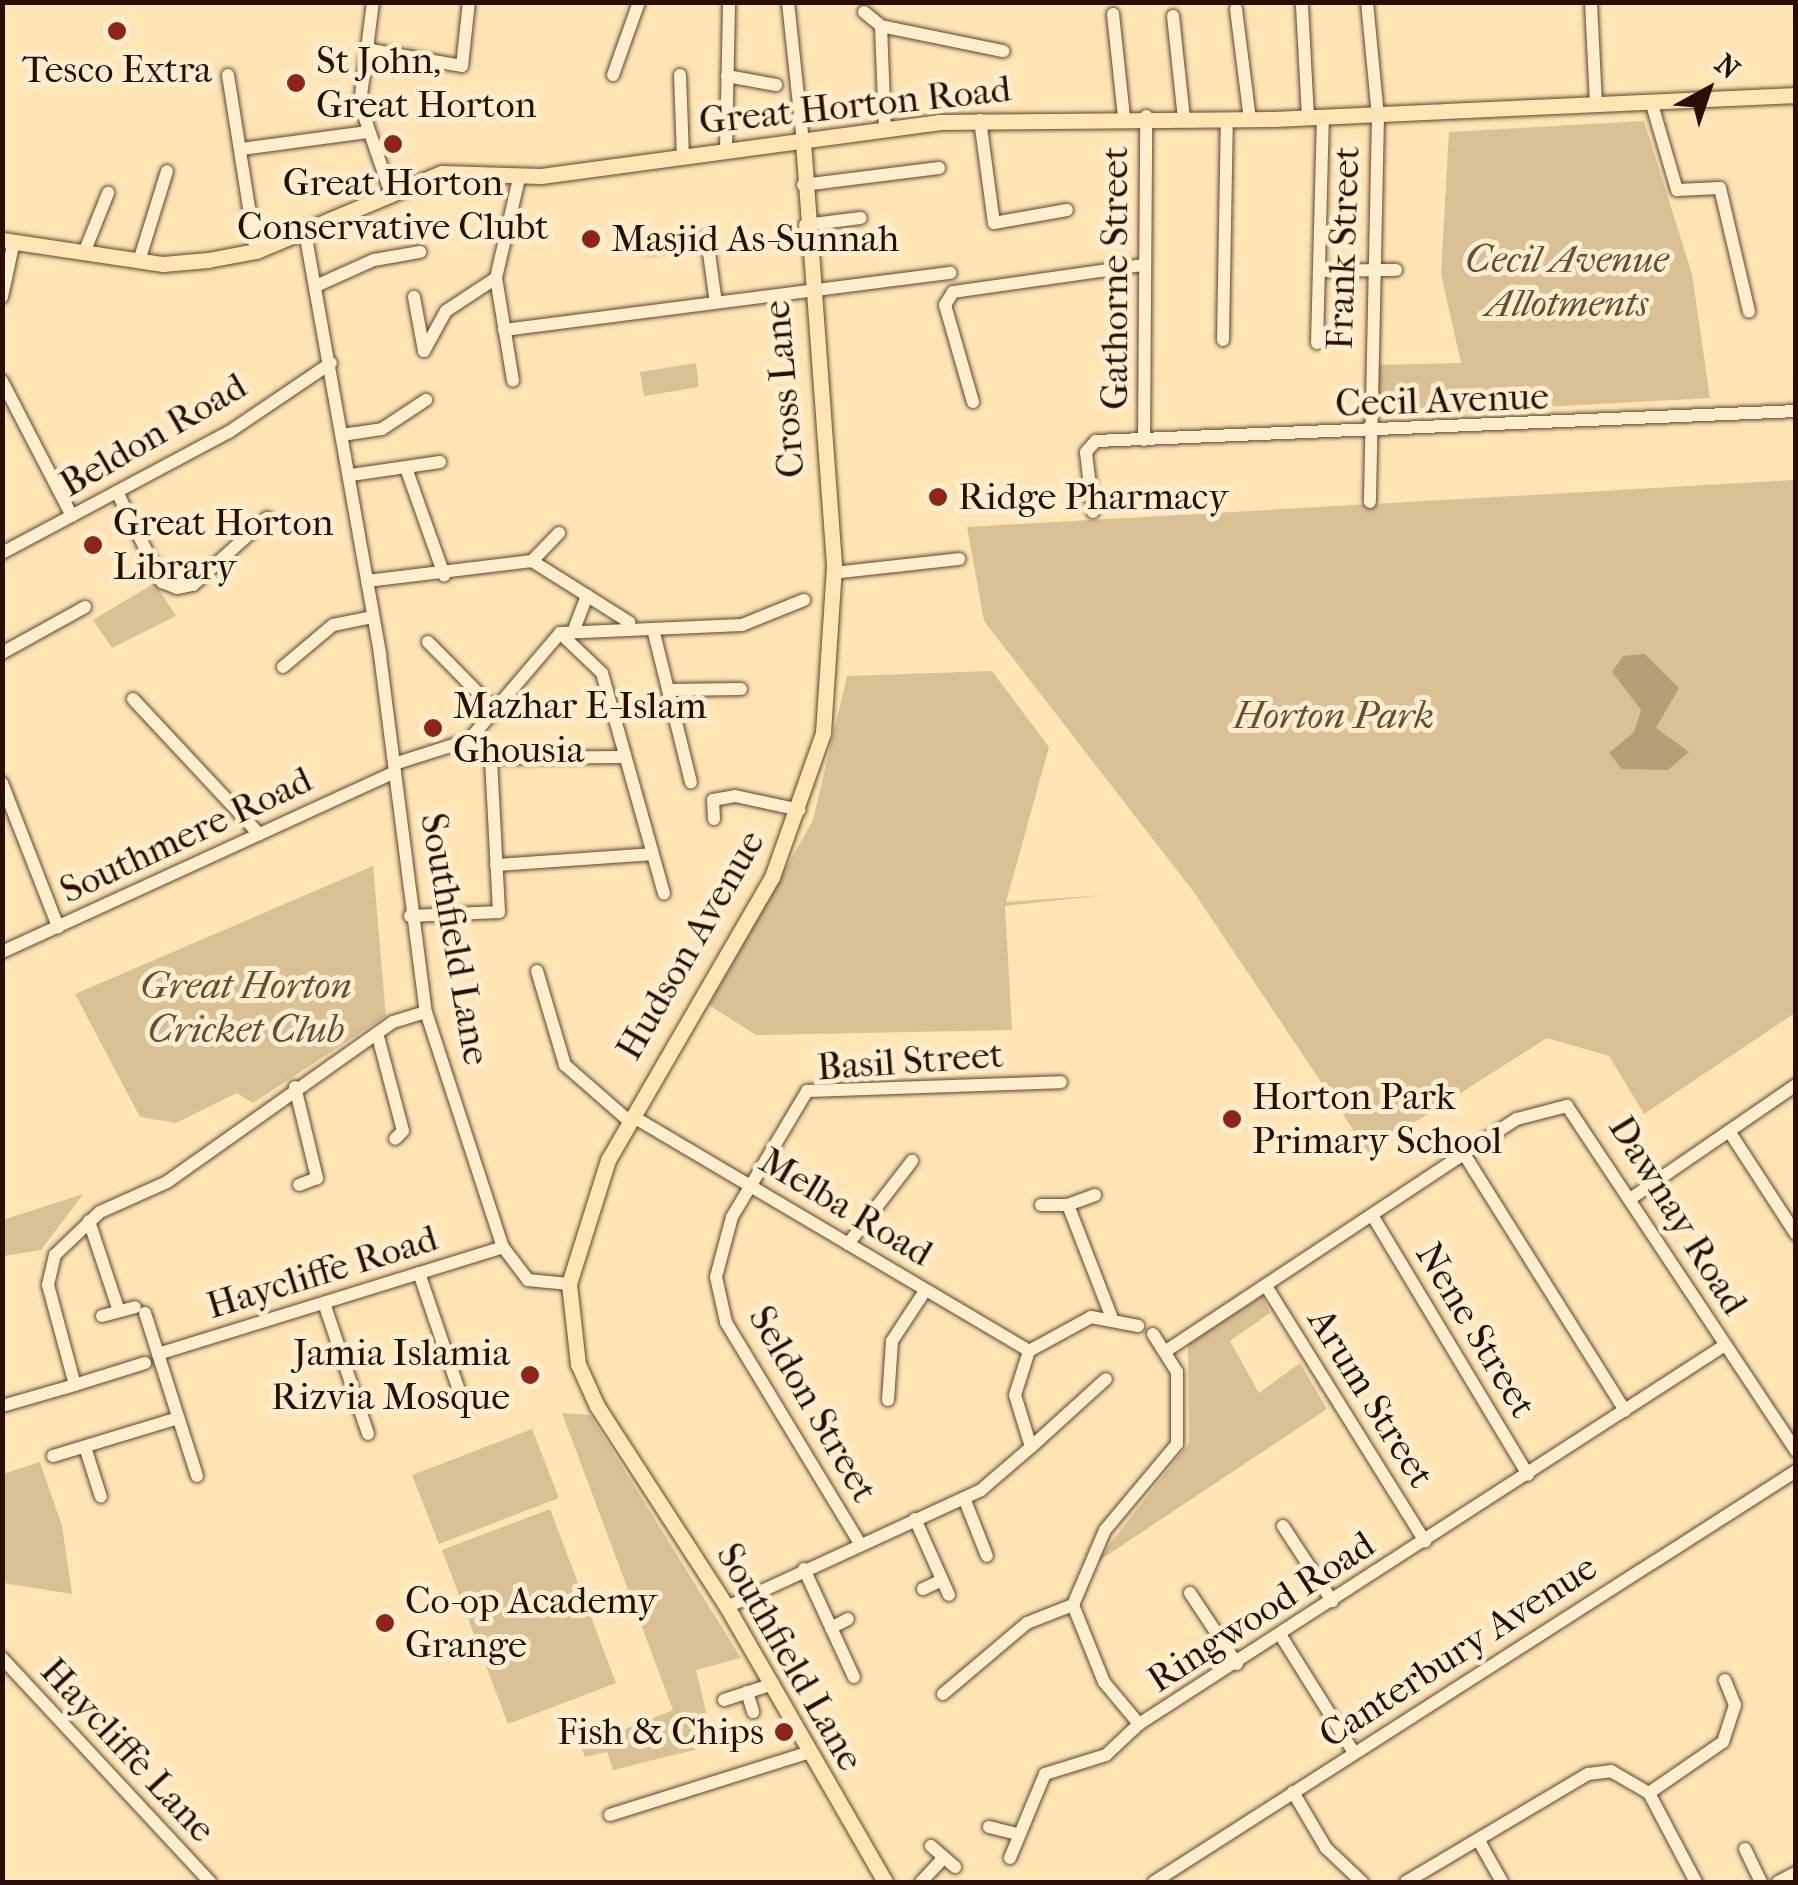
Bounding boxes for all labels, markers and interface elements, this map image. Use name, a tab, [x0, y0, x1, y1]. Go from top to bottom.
marker: Tesco Extra	[106, 20, 128, 42]
place label: St John, Great Horton	[316, 38, 537, 127]
north arrow	[1658, 40, 1758, 140]
place label: Tesco Extra	[22, 47, 212, 93]
text: N	[1709, 47, 1746, 86]
street label: Great Horton Road	[697, 66, 1013, 144]
marker: St John, Great Horton	[285, 72, 307, 94]
marker: Great Horton Conservative Clubt	[382, 133, 404, 155]
street label: Frank Street	[1317, 145, 1369, 351]
street label: Gathorne Street	[1092, 146, 1138, 410]
place label: Great Horton Conservative Clubt	[237, 160, 549, 250]
place label: Masjid As-Sunnah	[611, 216, 899, 262]
marker: Masjid As-Sunnah	[580, 228, 602, 250]
park label: Cecil Avenue Allotments	[1465, 237, 1669, 326]
street label: Cross Lane	[754, 298, 814, 480]
street label: Beldon Road	[51, 363, 255, 507]
street label: Cecil Avenue	[1334, 373, 1550, 427]
place label: Ridge Pharmacy	[958, 474, 1228, 520]
marker: Ridge Pharmacy	[927, 486, 949, 508]
place label: Great Horton Library	[113, 500, 334, 590]
marker: Great Horton Library	[82, 534, 104, 556]
place label: Mazhar E-Islam Ghousia	[453, 683, 707, 772]
park label: Horton Park	[1234, 693, 1434, 739]
marker: Mazhar E-Islam Ghousia	[422, 717, 444, 739]
street label: Southmere Road	[53, 757, 319, 913]
street label: Southfield Lane	[410, 809, 500, 1069]
street label: Hudson Avenue	[606, 822, 774, 1068]
park label: Great Horton Cricket Club	[140, 963, 352, 1052]
street label: Basil Street	[815, 1032, 1005, 1090]
place label: Horton Park Primary School	[1252, 1074, 1502, 1164]
street label: Dawnay Road	[1599, 1107, 1757, 1323]
marker: Horton Park Primary School	[1221, 1108, 1243, 1130]
street label: Melba Road	[751, 1138, 941, 1276]
street label: Haycliffe Road	[201, 1215, 443, 1329]
street label: Nene Street	[1406, 1234, 1546, 1426]
street label: Seldon Street	[739, 1298, 887, 1510]
street label: Arum Street	[1298, 1300, 1444, 1496]
place label: Jamia Islamia Rizvia Mosque	[271, 1330, 510, 1420]
marker: Jamia Islamia Rizvia Mosque	[519, 1364, 541, 1386]
street label: Ringwood Road	[1139, 1522, 1383, 1702]
street label: Southfield Lane	[707, 1535, 873, 1779]
street label: Canterbury Avenue	[1311, 1544, 1605, 1758]
place label: Co-op Academy Grange	[405, 1578, 657, 1668]
marker: Co-op Academy Grange	[374, 1612, 396, 1634]
street label: Haycliffe Lane	[31, 1648, 225, 1852]
place label: Fish & Chips	[557, 1709, 764, 1755]
marker: Fish & Chips	[773, 1721, 795, 1743]

